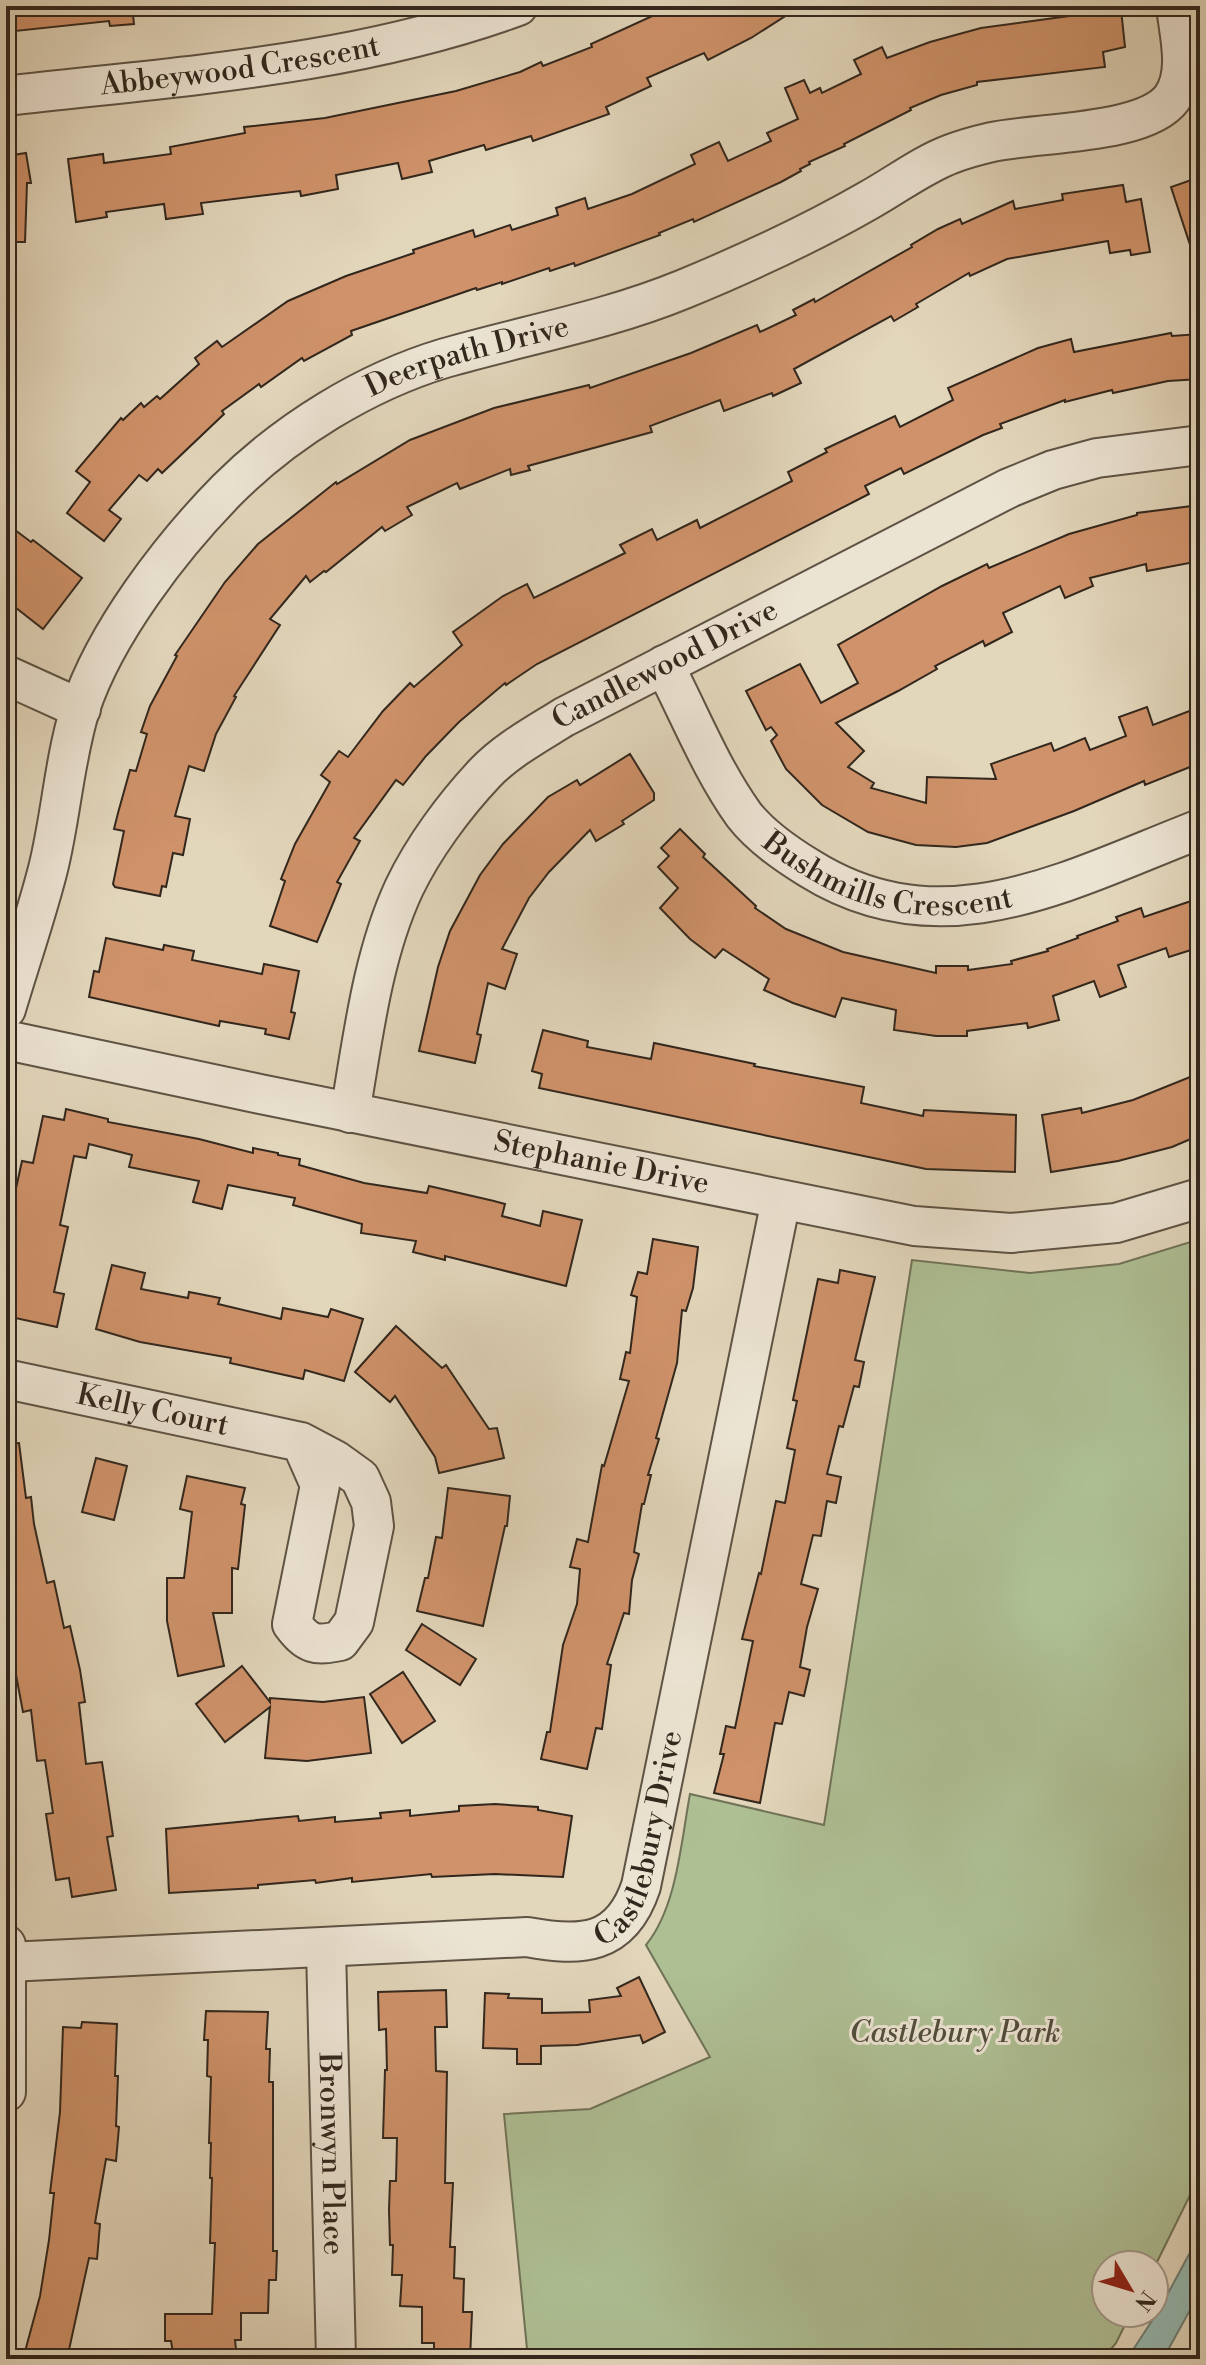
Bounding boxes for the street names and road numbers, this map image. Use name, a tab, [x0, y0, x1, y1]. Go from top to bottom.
street label: Abbeywood Crescent	[97, 27, 384, 105]
street label: Deerpath Drive	[359, 308, 573, 406]
street label: Candlewood Drive	[545, 591, 784, 739]
street label: Bushmills Crescent	[754, 823, 1016, 925]
street label: Stephanie Drive	[490, 1123, 712, 1203]
street label: Kelly Court	[73, 1376, 233, 1445]
street label: Castlebury Drive	[587, 1727, 691, 1956]
street label: Bronwyn Place	[310, 2051, 352, 2256]

